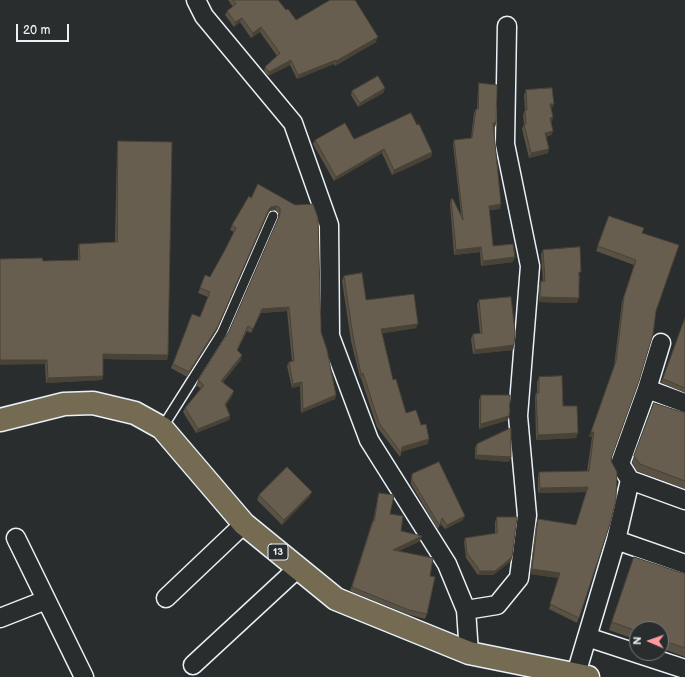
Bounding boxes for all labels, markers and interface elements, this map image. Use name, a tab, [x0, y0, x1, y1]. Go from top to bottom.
scale bar	[18, 16, 71, 42]
text: 20 m	[23, 23, 50, 38]
road number: 13	[268, 544, 288, 560]
north arrow	[629, 621, 669, 661]
text: N	[631, 636, 644, 645]

